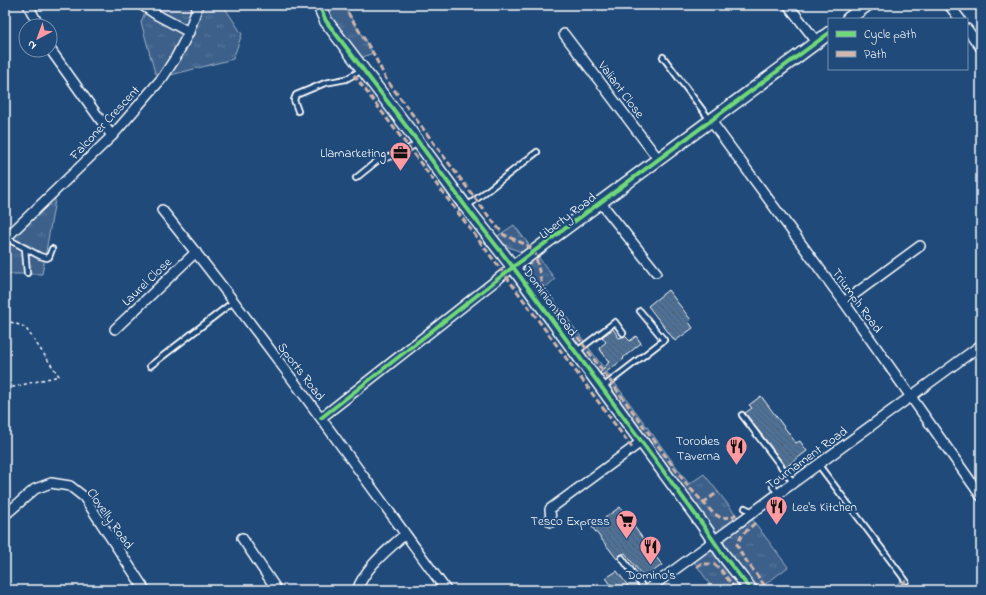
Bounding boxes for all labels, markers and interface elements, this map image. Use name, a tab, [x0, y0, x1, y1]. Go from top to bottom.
north arrow	[18, 18, 58, 58]
legend	[828, 18, 968, 70]
text: Cycle path	[864, 26, 916, 45]
text: N	[24, 36, 40, 53]
text: Path	[864, 46, 887, 64]
street label: Valiant Close	[592, 57, 649, 123]
street label: Falconer Crescent	[65, 81, 145, 165]
office icon: Llamarketing	[388, 139, 414, 172]
place label: Llamarketing	[320, 144, 386, 164]
street label: Liberty Road	[535, 188, 602, 245]
street label: Laurel Close	[118, 253, 176, 311]
street label: Dominion Road	[517, 262, 582, 341]
street label: Triumph Road	[827, 265, 887, 338]
street label: Sports Road	[273, 339, 329, 406]
street label: Tournament Road	[762, 422, 852, 494]
place label: Torodes Taverna	[676, 432, 720, 466]
restaurant icon: Torodes Taverna	[723, 434, 749, 467]
street label: Clovelly Road	[81, 485, 138, 554]
restaurant icon: Lee's Kitchen	[764, 493, 790, 526]
place label: Lee's Kitchen	[792, 498, 857, 517]
supermarket icon: Tesco Express	[613, 507, 639, 540]
place label: Tesco Express	[530, 512, 610, 531]
restaurant icon: Domino's	[638, 533, 664, 566]
place label: Domino's	[625, 566, 676, 585]

